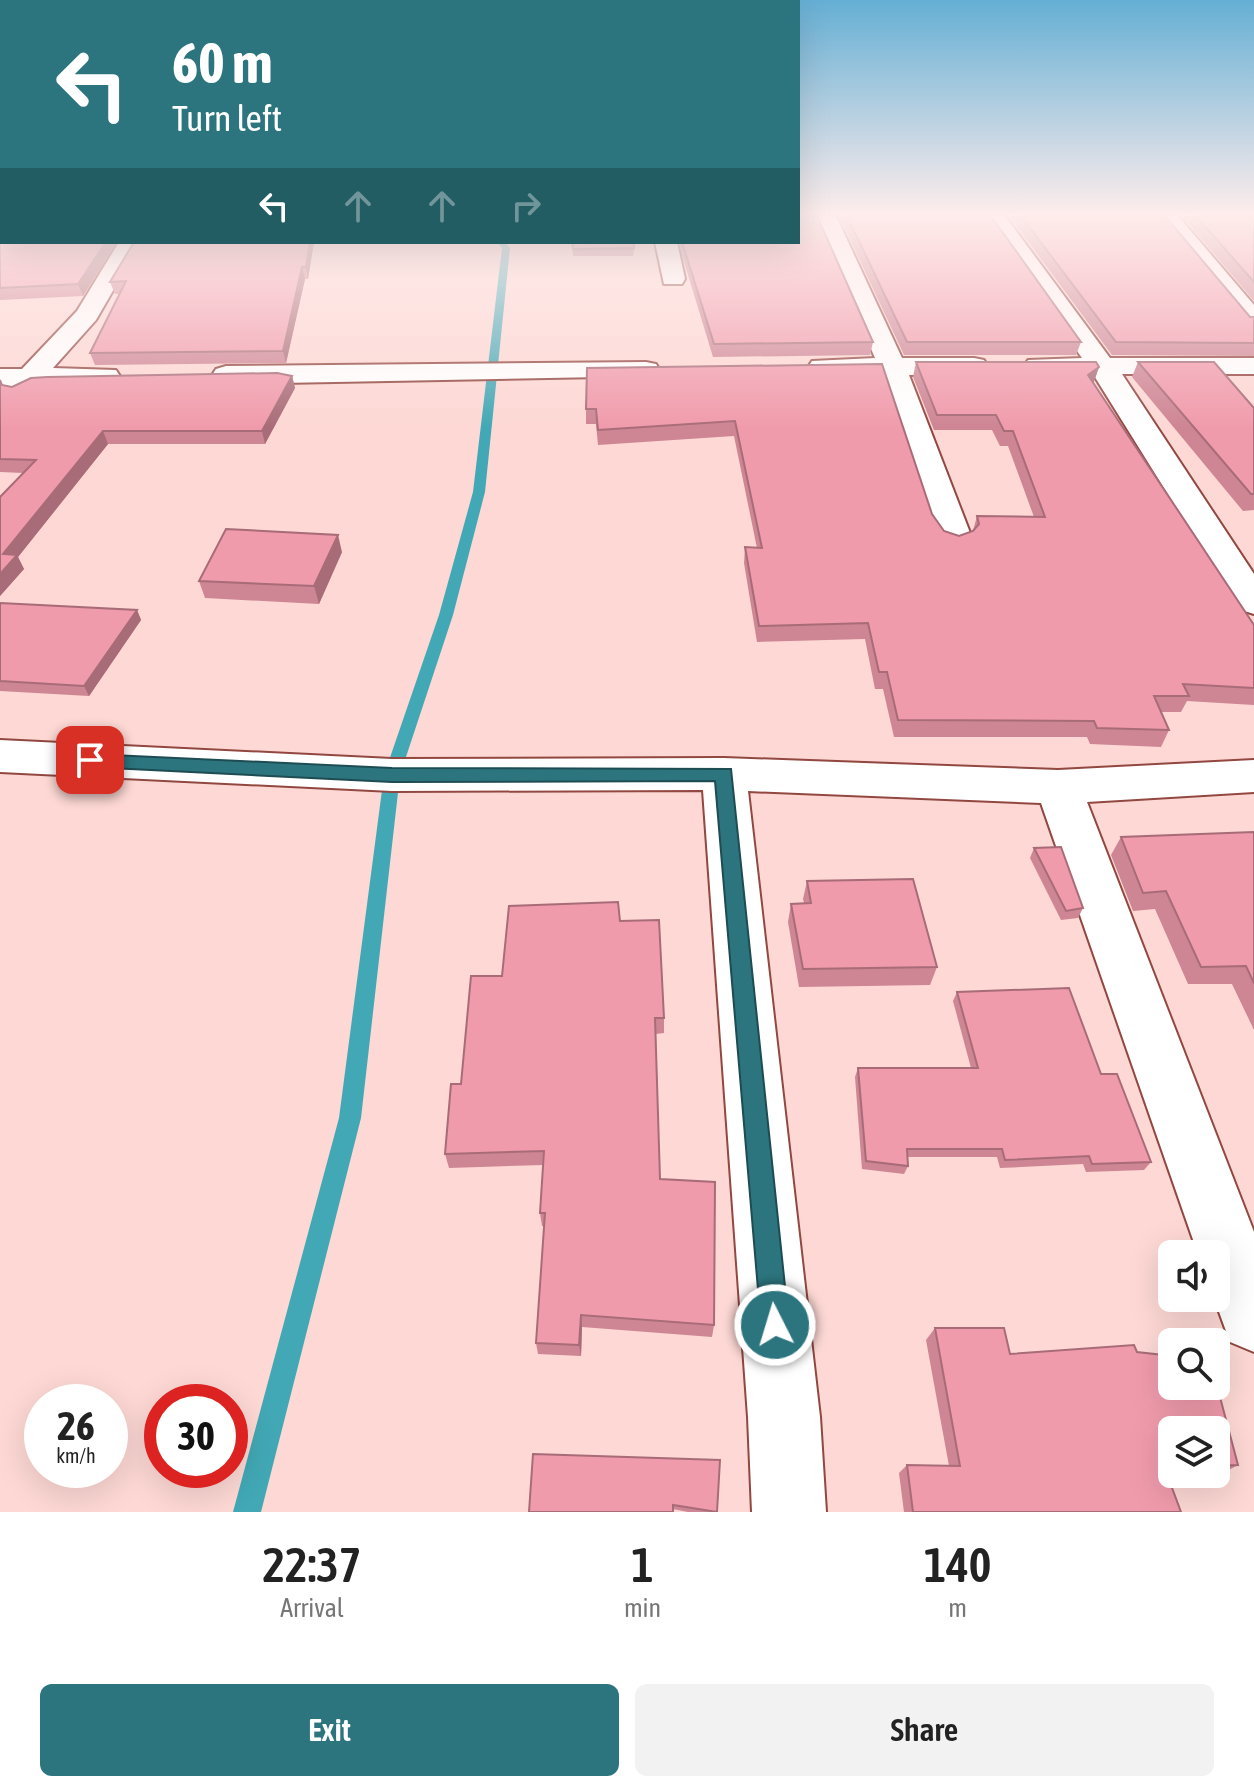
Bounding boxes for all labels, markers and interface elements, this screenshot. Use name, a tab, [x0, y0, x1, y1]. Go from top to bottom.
text: 60 m	[172, 31, 273, 95]
icon: left	[40, 32, 144, 136]
text: Turn left	[172, 97, 282, 139]
icon: left	[252, 184, 296, 228]
icon: ahead	[336, 184, 380, 228]
icon: ahead	[420, 184, 464, 228]
icon: right	[504, 184, 548, 228]
pin	[56, 726, 124, 794]
icon: arrive	[68, 738, 112, 782]
map controls	[1158, 1240, 1230, 1488]
button: sound	[1158, 1240, 1230, 1312]
position arrow	[733, 1283, 817, 1367]
button: search	[1158, 1328, 1230, 1400]
speed limit sign: 30	[144, 1384, 248, 1488]
text: 26	[57, 1403, 95, 1448]
button: layers	[1158, 1416, 1230, 1488]
text: km/h	[56, 1444, 96, 1467]
text: 22:37	[263, 1537, 361, 1592]
text: 1	[631, 1537, 654, 1592]
text: 140	[924, 1537, 991, 1592]
text: Arrival	[280, 1593, 344, 1623]
text: min	[624, 1593, 661, 1623]
text: m	[948, 1593, 967, 1623]
button: Exit	[40, 1684, 619, 1776]
button: Share	[635, 1684, 1214, 1776]

